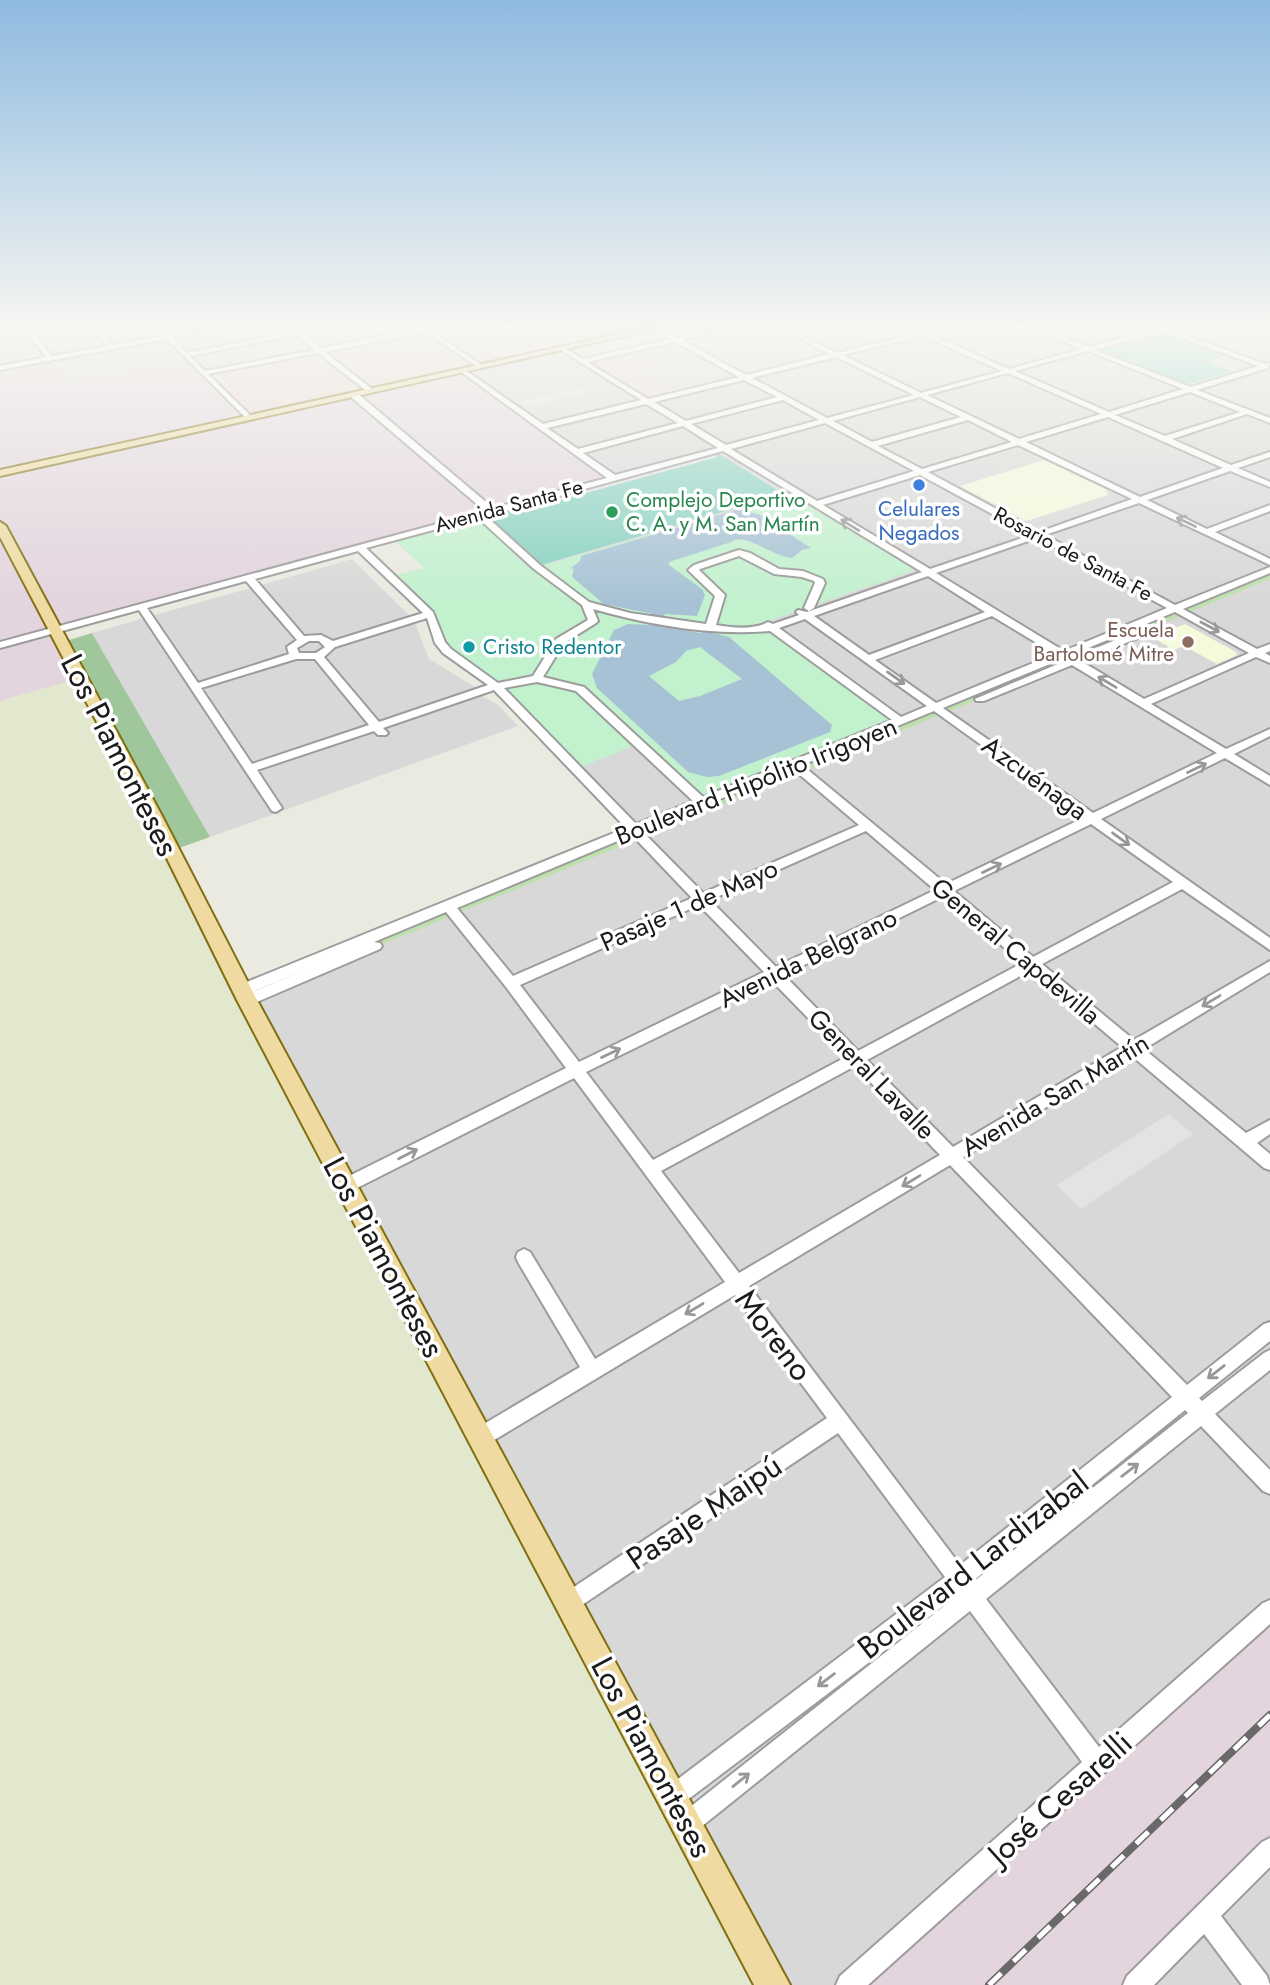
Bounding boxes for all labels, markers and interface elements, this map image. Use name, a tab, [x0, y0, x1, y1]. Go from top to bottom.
street label: Avenida Santa Fe	[432, 472, 587, 540]
marker: Celulares Negados	[911, 477, 927, 493]
place label: Complejo Deportivo C. A. y M. San Martín	[626, 485, 820, 539]
place label: Celulares Negados	[878, 494, 960, 548]
street label: Rosario de Santa Fe	[988, 499, 1158, 609]
marker: Complejo Deportivo C. A. y M. San Martín	[604, 504, 620, 520]
one-way arrow	[1176, 515, 1198, 528]
one-way arrow	[841, 518, 861, 532]
place label: Escuela Bartolomé Mitre	[1033, 615, 1174, 669]
one-way arrow	[1199, 621, 1220, 635]
place label: Cristo Redentor	[483, 632, 622, 662]
marker: Escuela Bartolomé Mitre	[1180, 634, 1196, 650]
marker: Cristo Redentor	[461, 639, 477, 655]
street label: Los Piamonteses	[49, 646, 191, 864]
one-way arrow	[886, 671, 905, 685]
one-way arrow	[1097, 675, 1117, 689]
street label: Boulevard Hipólito Irigoyen	[609, 707, 903, 855]
street label: Azcuénaga	[974, 726, 1096, 830]
one-way arrow	[1186, 761, 1207, 774]
one-way arrow	[1111, 832, 1130, 847]
street label: Pasaje 1 de Mayo	[594, 849, 784, 961]
one-way arrow	[982, 861, 1002, 875]
street label: General Capdevilla	[923, 869, 1109, 1033]
street label: Avenida Belgrano	[713, 898, 903, 1018]
one-way arrow	[1202, 994, 1222, 1008]
street label: General Lavalle	[800, 1000, 944, 1148]
street label: Avenida San Martín	[954, 1024, 1156, 1166]
one-way arrow	[600, 1045, 621, 1059]
one-way arrow	[397, 1147, 418, 1161]
street label: Los Piamonteses	[312, 1149, 456, 1365]
one-way arrow	[901, 1175, 922, 1188]
street label: Moreno	[724, 1279, 824, 1391]
one-way arrow	[685, 1303, 705, 1317]
one-way arrow	[1208, 1364, 1226, 1379]
street label: Pasaje Maipú	[617, 1443, 791, 1581]
street label: Boulevard Lardizabal	[848, 1460, 1098, 1670]
one-way arrow	[1120, 1463, 1138, 1478]
street label: Los Piamonteses	[580, 1649, 724, 1865]
one-way arrow	[817, 1673, 836, 1687]
street label: José Cesarelli	[974, 1720, 1143, 1878]
one-way arrow	[732, 1773, 750, 1788]

